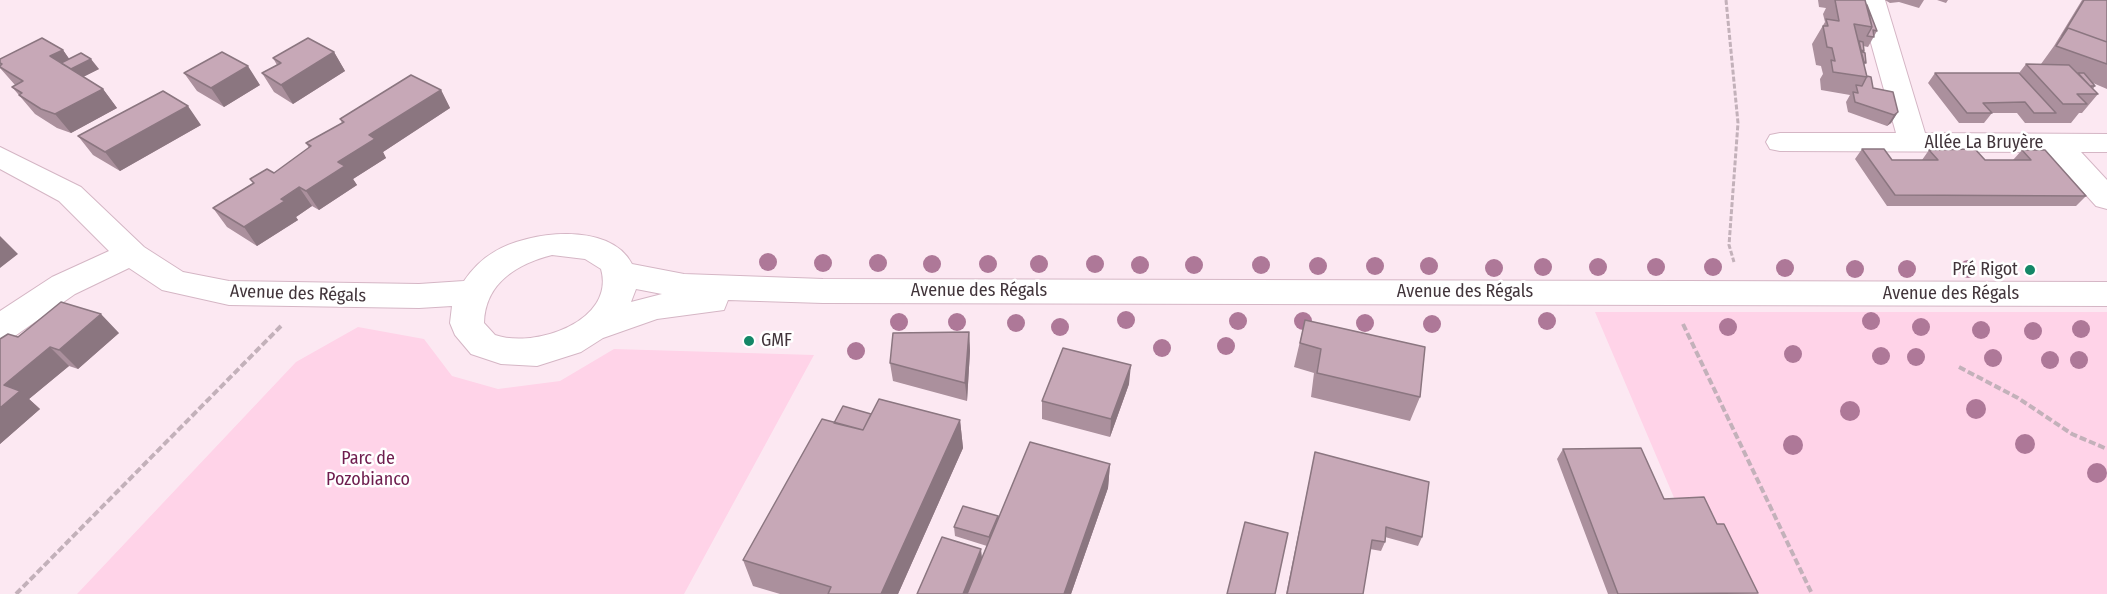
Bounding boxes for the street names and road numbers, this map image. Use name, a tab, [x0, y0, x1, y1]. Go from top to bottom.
street label: Allée La Bruyère	[1925, 132, 2043, 154]
street label: Avenue des Régals	[911, 280, 1047, 302]
street label: Avenue des Régals	[229, 281, 367, 307]
street label: Avenue des Régals	[1397, 281, 1533, 303]
street label: Avenue des Régals	[1883, 283, 2019, 305]

